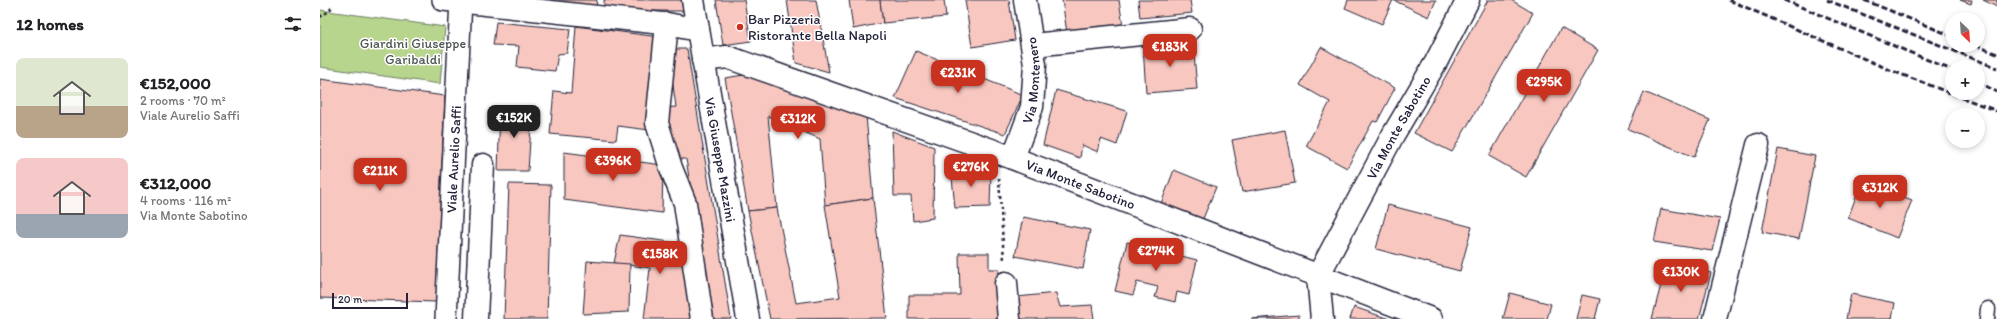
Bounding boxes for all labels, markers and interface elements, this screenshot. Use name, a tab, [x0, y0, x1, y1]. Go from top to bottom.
place label: Bar Pizzeria Ristorante Bella Napoli	[748, 11, 887, 44]
north arrow	[1945, 12, 1985, 52]
map controls	[1945, 12, 1985, 148]
icon: filters	[282, 13, 304, 35]
text: 12 homes	[16, 14, 84, 34]
marker: Bar Pizzeria Ristorante Bella Napoli	[735, 22, 745, 32]
pin: €183K	[1142, 34, 1198, 68]
park label: Giardini Giuseppe Garibaldi	[360, 35, 466, 68]
street label: Via Montenero	[1019, 36, 1044, 126]
text: €183K	[1152, 39, 1188, 54]
pin: €231K	[930, 60, 986, 94]
button: +	[1945, 60, 1985, 100]
text: €231K	[940, 65, 976, 80]
pin: €295K	[1516, 69, 1572, 103]
text: €152,000	[140, 73, 211, 93]
street label: Via Monte Sabotino	[1363, 73, 1435, 182]
icon: home	[48, 74, 96, 122]
text: €295K	[1526, 74, 1562, 89]
text: 2 rooms · 70 m²	[140, 93, 226, 108]
street label: Via Giuseppe Mazzini	[701, 96, 739, 223]
street label: Viale Aurelio Saffi	[443, 105, 465, 213]
pin: €152K	[486, 105, 542, 139]
pin: €312K	[770, 106, 826, 140]
text: Viale Aurelio Saffi	[140, 108, 240, 123]
button: −	[1945, 108, 1985, 148]
text: €152K	[496, 110, 532, 125]
text: €312K	[780, 111, 816, 126]
pin: €396K	[585, 148, 641, 182]
text: €396K	[595, 153, 631, 168]
pin: €276K	[943, 154, 999, 188]
street label: Via Monte Sabotino	[1023, 156, 1138, 213]
pin: €211K	[352, 158, 408, 192]
text: €276K	[953, 159, 989, 174]
text: €211K	[363, 163, 397, 178]
text: €312,000	[140, 173, 211, 193]
icon: home	[48, 174, 96, 222]
pin: €312K	[1852, 175, 1908, 209]
text: €312K	[1862, 180, 1898, 195]
text: 4 rooms · 116 m²	[140, 193, 231, 208]
text: Via Monte Sabotino	[140, 208, 248, 223]
pin: €274K	[1128, 238, 1184, 272]
pin: €158K	[632, 241, 688, 275]
text: €274K	[1138, 243, 1174, 258]
text: €158K	[642, 246, 678, 261]
pin: €130K	[1653, 259, 1709, 293]
text: €130K	[1663, 264, 1699, 279]
scale bar	[332, 291, 408, 310]
text: 20 m	[338, 293, 362, 306]

